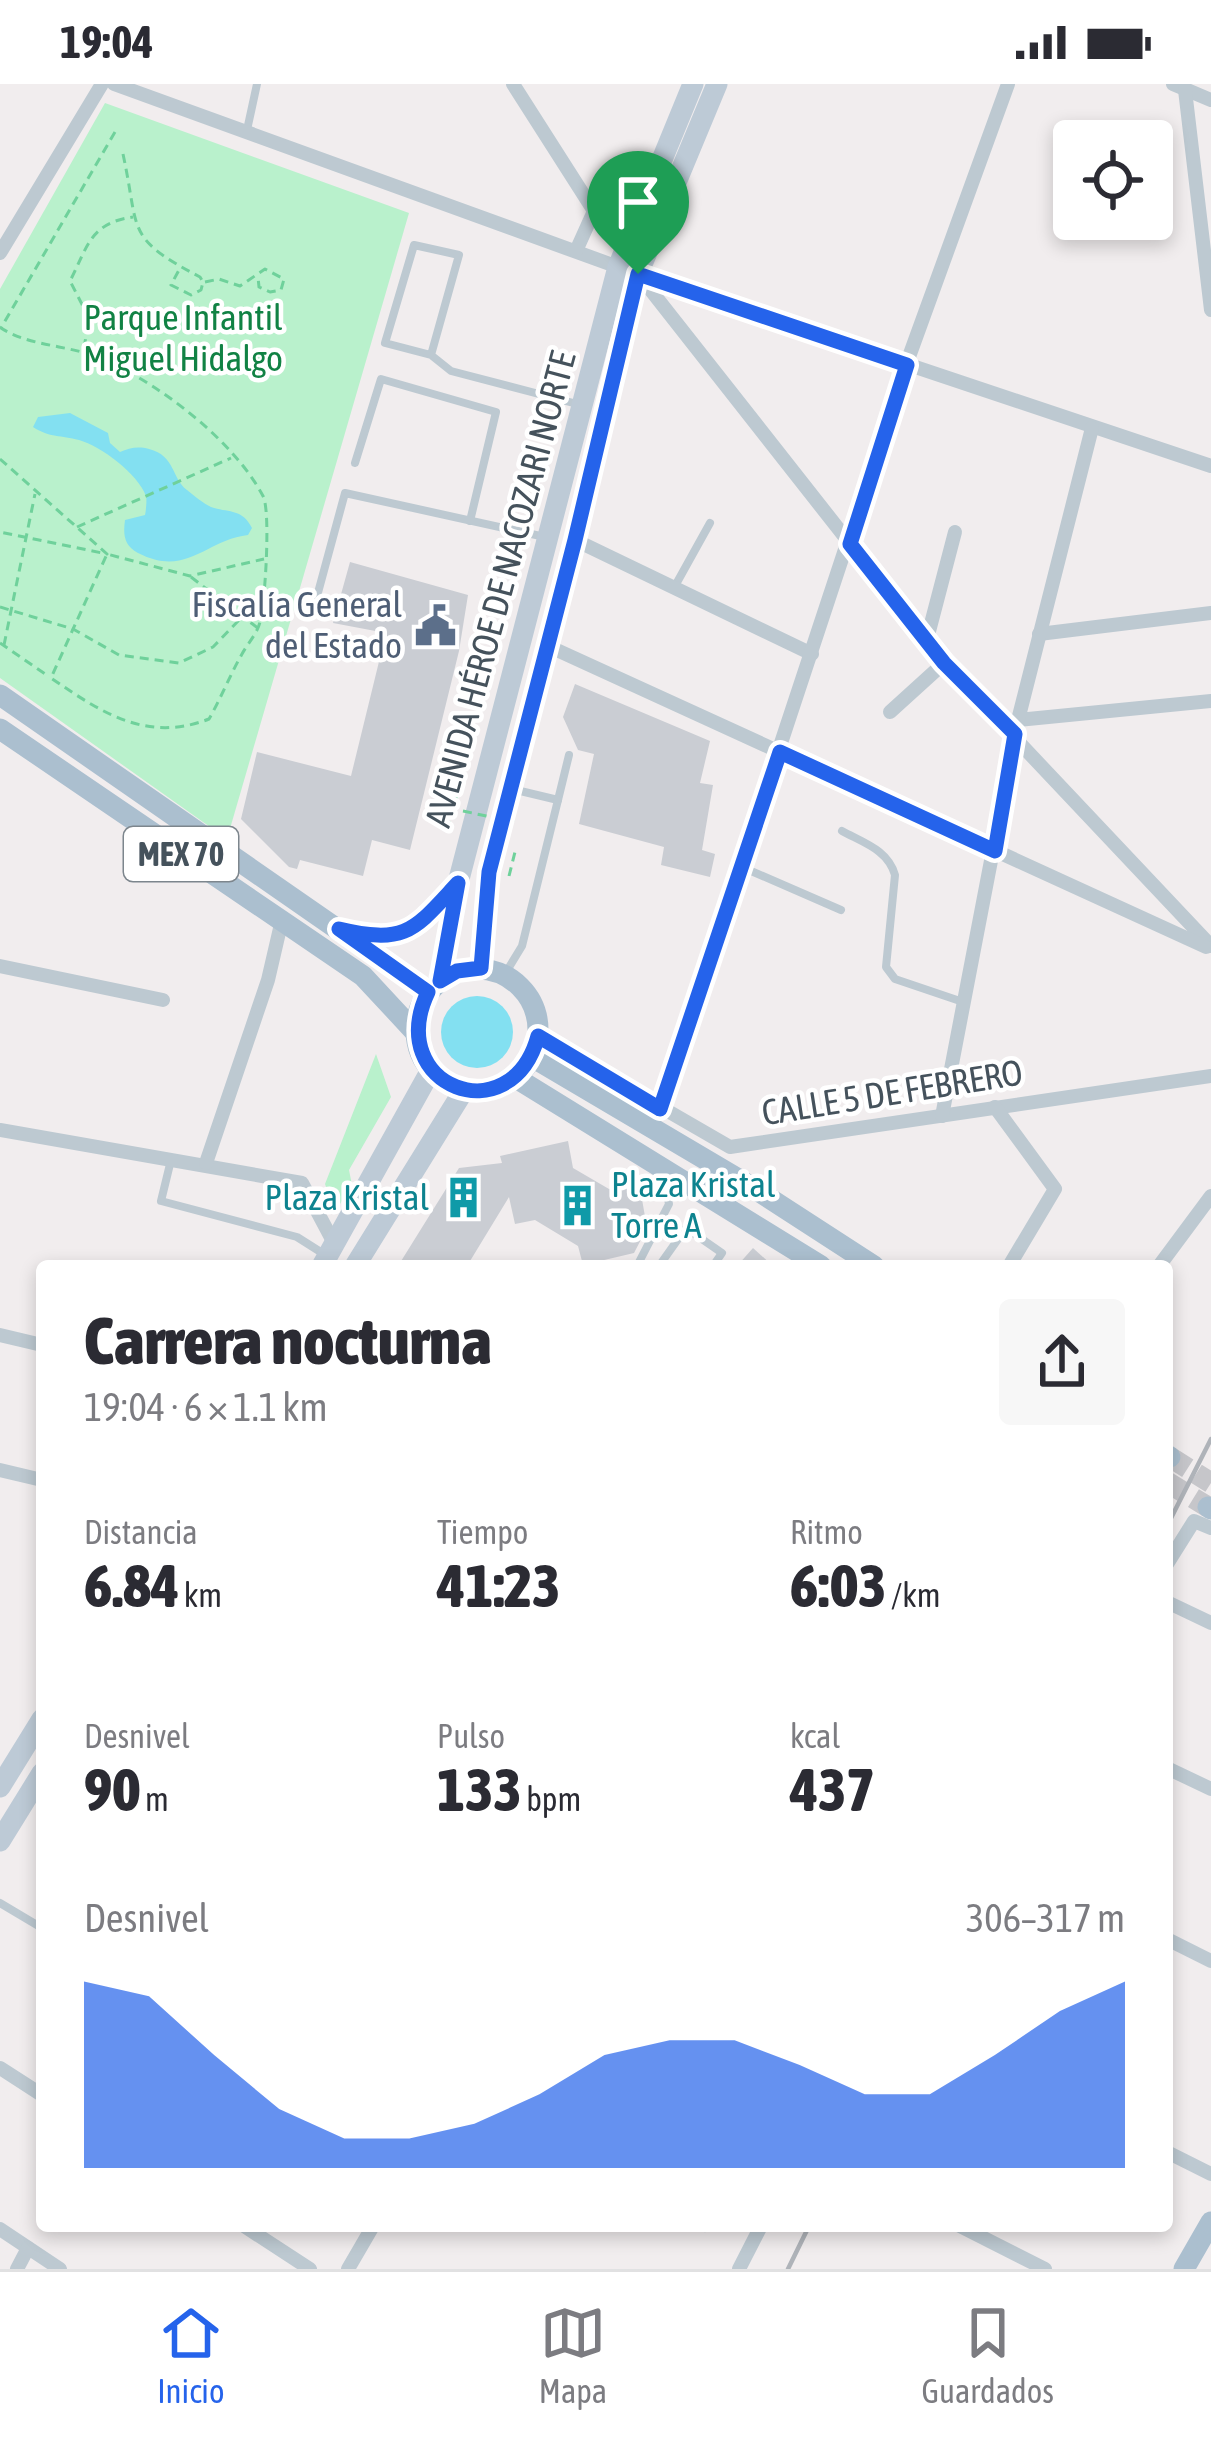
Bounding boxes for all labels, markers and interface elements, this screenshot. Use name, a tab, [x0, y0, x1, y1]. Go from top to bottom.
text: 19:04	[60, 16, 154, 68]
map controls	[1053, 120, 1173, 240]
button: locate	[1053, 120, 1173, 240]
pin	[587, 151, 689, 274]
icon: arrive	[605, 169, 671, 235]
park label: Parque Infantil Miguel Hidalgo	[83, 296, 283, 379]
street label: AVENIDA HÉROE DE NACOZARI NORTE	[416, 347, 584, 831]
place label: Fiscalía General del Estado	[192, 583, 402, 666]
public building icon: Fiscalía General del Estado	[413, 602, 459, 648]
road number: MEX 70	[124, 827, 238, 881]
street label: CALLE 5 DE FEBRERO	[759, 1051, 1025, 1133]
place label: Plaza Kristal Torre A	[611, 1163, 776, 1246]
building icon: Plaza Kristal	[440, 1174, 486, 1220]
place label: Plaza Kristal	[265, 1176, 429, 1218]
building icon: Plaza Kristal Torre A	[554, 1182, 600, 1228]
button: share	[999, 1299, 1125, 1425]
text: Carrera nocturna	[84, 1302, 492, 1378]
text: 19:04 · 6 × 1.1 km	[84, 1385, 328, 1429]
text: Distancia	[84, 1513, 198, 1551]
text: Tiempo	[437, 1513, 528, 1551]
text: Ritmo	[790, 1513, 863, 1551]
text: 6.84	[84, 1551, 179, 1620]
text: 41:23	[437, 1551, 560, 1620]
text: 6:03	[790, 1551, 886, 1620]
text: km	[179, 1576, 222, 1614]
text: /km	[886, 1576, 940, 1614]
text: Desnivel	[84, 1717, 190, 1755]
text: Pulso	[437, 1717, 505, 1755]
text: kcal	[790, 1717, 840, 1755]
text: 90	[84, 1755, 140, 1824]
text: 133	[437, 1755, 522, 1824]
text: 437	[790, 1755, 875, 1824]
text: m	[140, 1780, 169, 1818]
text: bpm	[522, 1780, 581, 1818]
text: Desnivel	[84, 1896, 209, 1940]
text: 306–317 m	[966, 1896, 1125, 1940]
tab: Inicio	[157, 2300, 224, 2410]
tab: Mapa	[539, 2300, 607, 2410]
tab: Guardados	[922, 2300, 1054, 2410]

